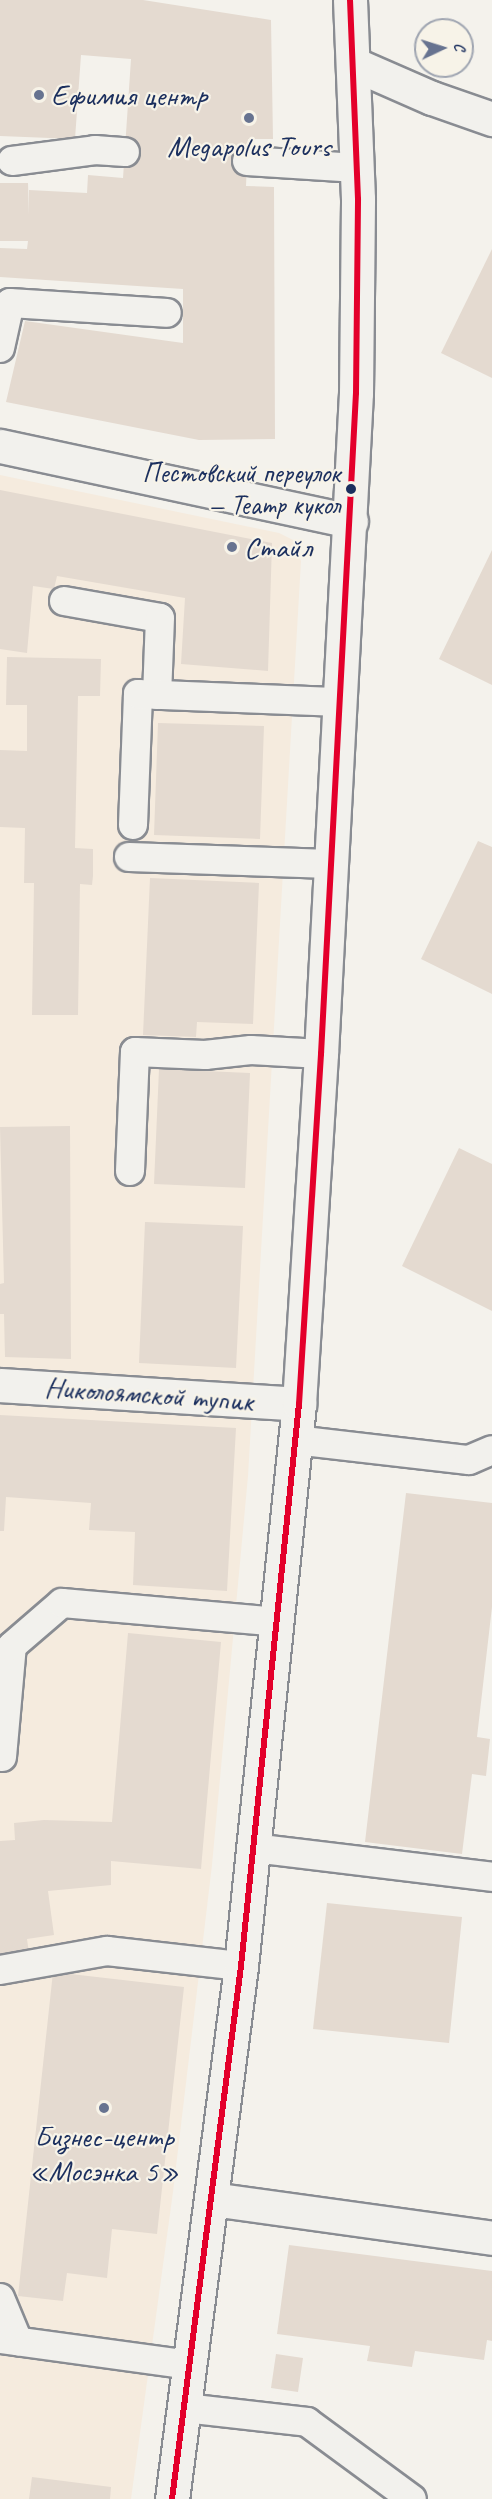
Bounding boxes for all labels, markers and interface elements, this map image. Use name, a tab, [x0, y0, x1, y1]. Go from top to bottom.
north arrow	[414, 18, 474, 78]
text: С	[450, 42, 470, 51]
place label: Ефимия центр	[51, 77, 206, 113]
marker: Ефимия центр	[32, 88, 46, 102]
marker: Megapolus Tours	[242, 111, 256, 125]
place label: Megapolus Tours	[167, 128, 331, 164]
place label: Пестовский переулок — Театр кукол	[142, 456, 340, 522]
marker: Пестовский переулок — Театр кукол	[345, 483, 357, 495]
place label: Стайл	[244, 529, 312, 565]
marker: Стайл	[225, 540, 239, 554]
street label: Николоямской тупик	[44, 1369, 254, 1419]
marker: Бизнес-центр «Мосэнка 5»	[97, 2101, 111, 2115]
place label: Бизнес-центр «Мосэнка 5»	[29, 2118, 179, 2188]

